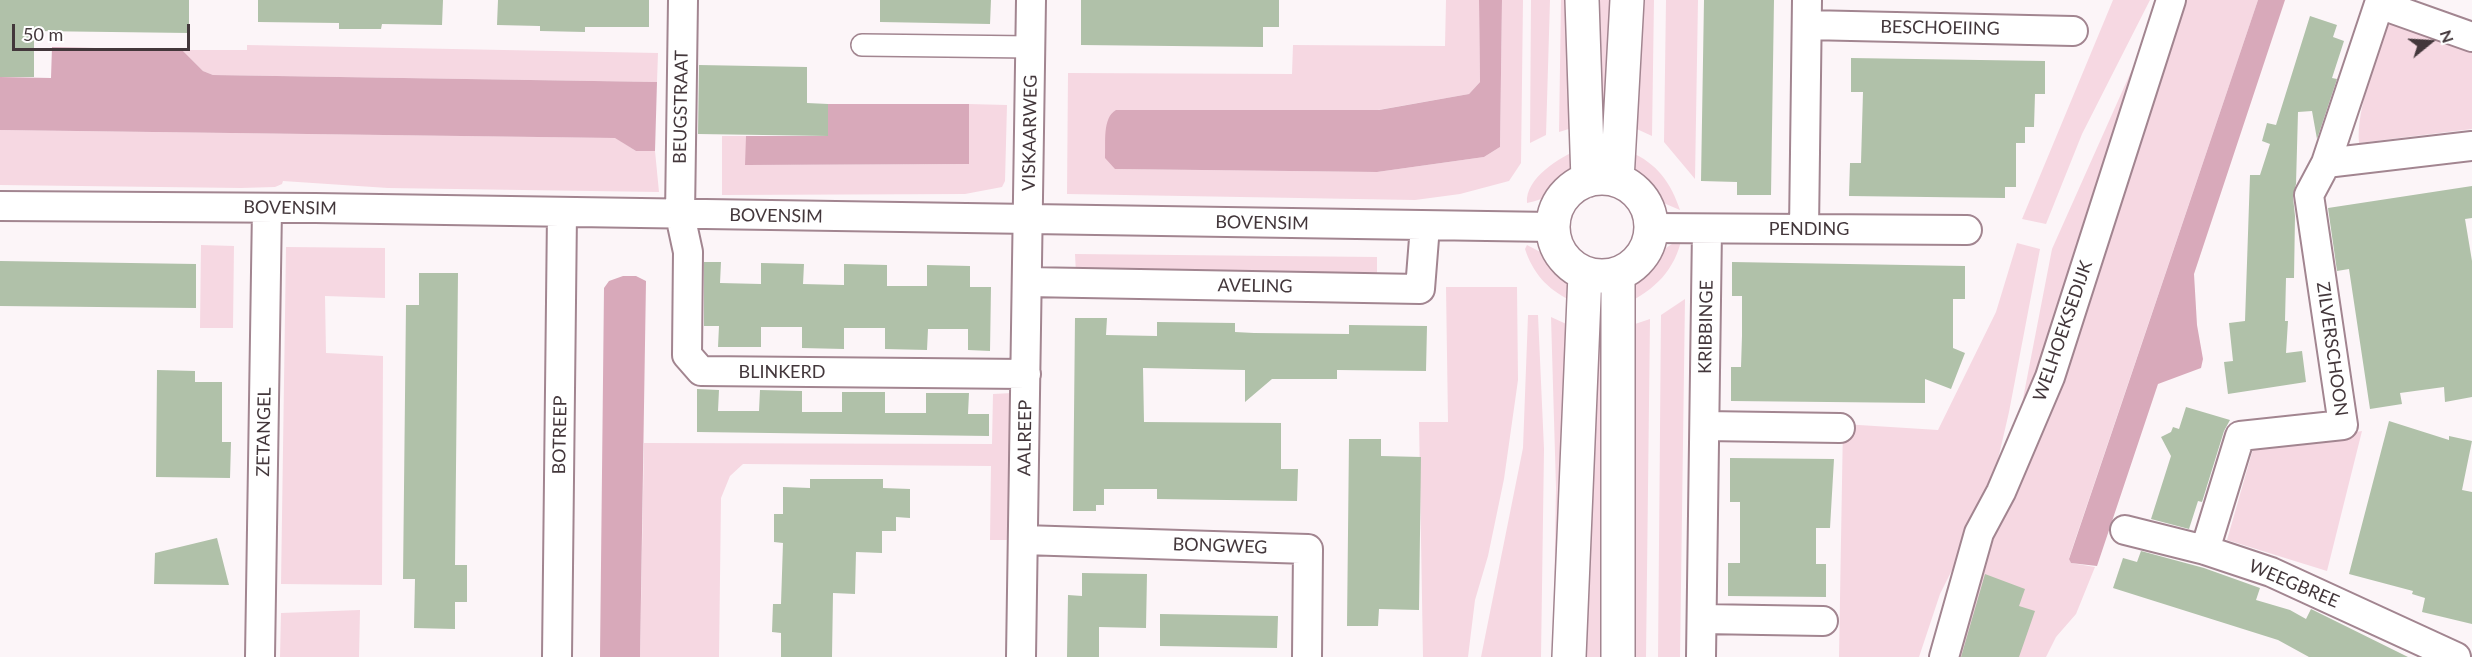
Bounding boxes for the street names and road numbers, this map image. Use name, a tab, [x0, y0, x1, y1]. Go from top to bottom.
street label: BESCHOEIING	[1880, 16, 2000, 40]
street label: BEUGSTRAAT	[669, 50, 693, 164]
street label: VISKAARWEG	[1018, 75, 1042, 191]
street label: BOVENSIM	[243, 196, 337, 220]
street label: BOVENSIM	[729, 204, 823, 228]
street label: BOVENSIM	[1215, 211, 1309, 235]
street label: PENDING	[1769, 218, 1849, 240]
street label: WELHOEKSEDIJK	[2029, 258, 2097, 404]
street label: AVELING	[1217, 275, 1293, 297]
street label: KRIBBINGE	[1694, 280, 1718, 374]
street label: ZILVERSCHOON	[2312, 280, 2352, 418]
street label: BLINKERD	[739, 361, 825, 383]
street label: ZETANGEL	[252, 387, 276, 477]
street label: BOTREEP	[549, 395, 571, 475]
street label: AALREEP	[1014, 400, 1036, 476]
street label: BONGWEG	[1172, 534, 1268, 558]
street label: WEEGBREE	[2246, 555, 2342, 613]

